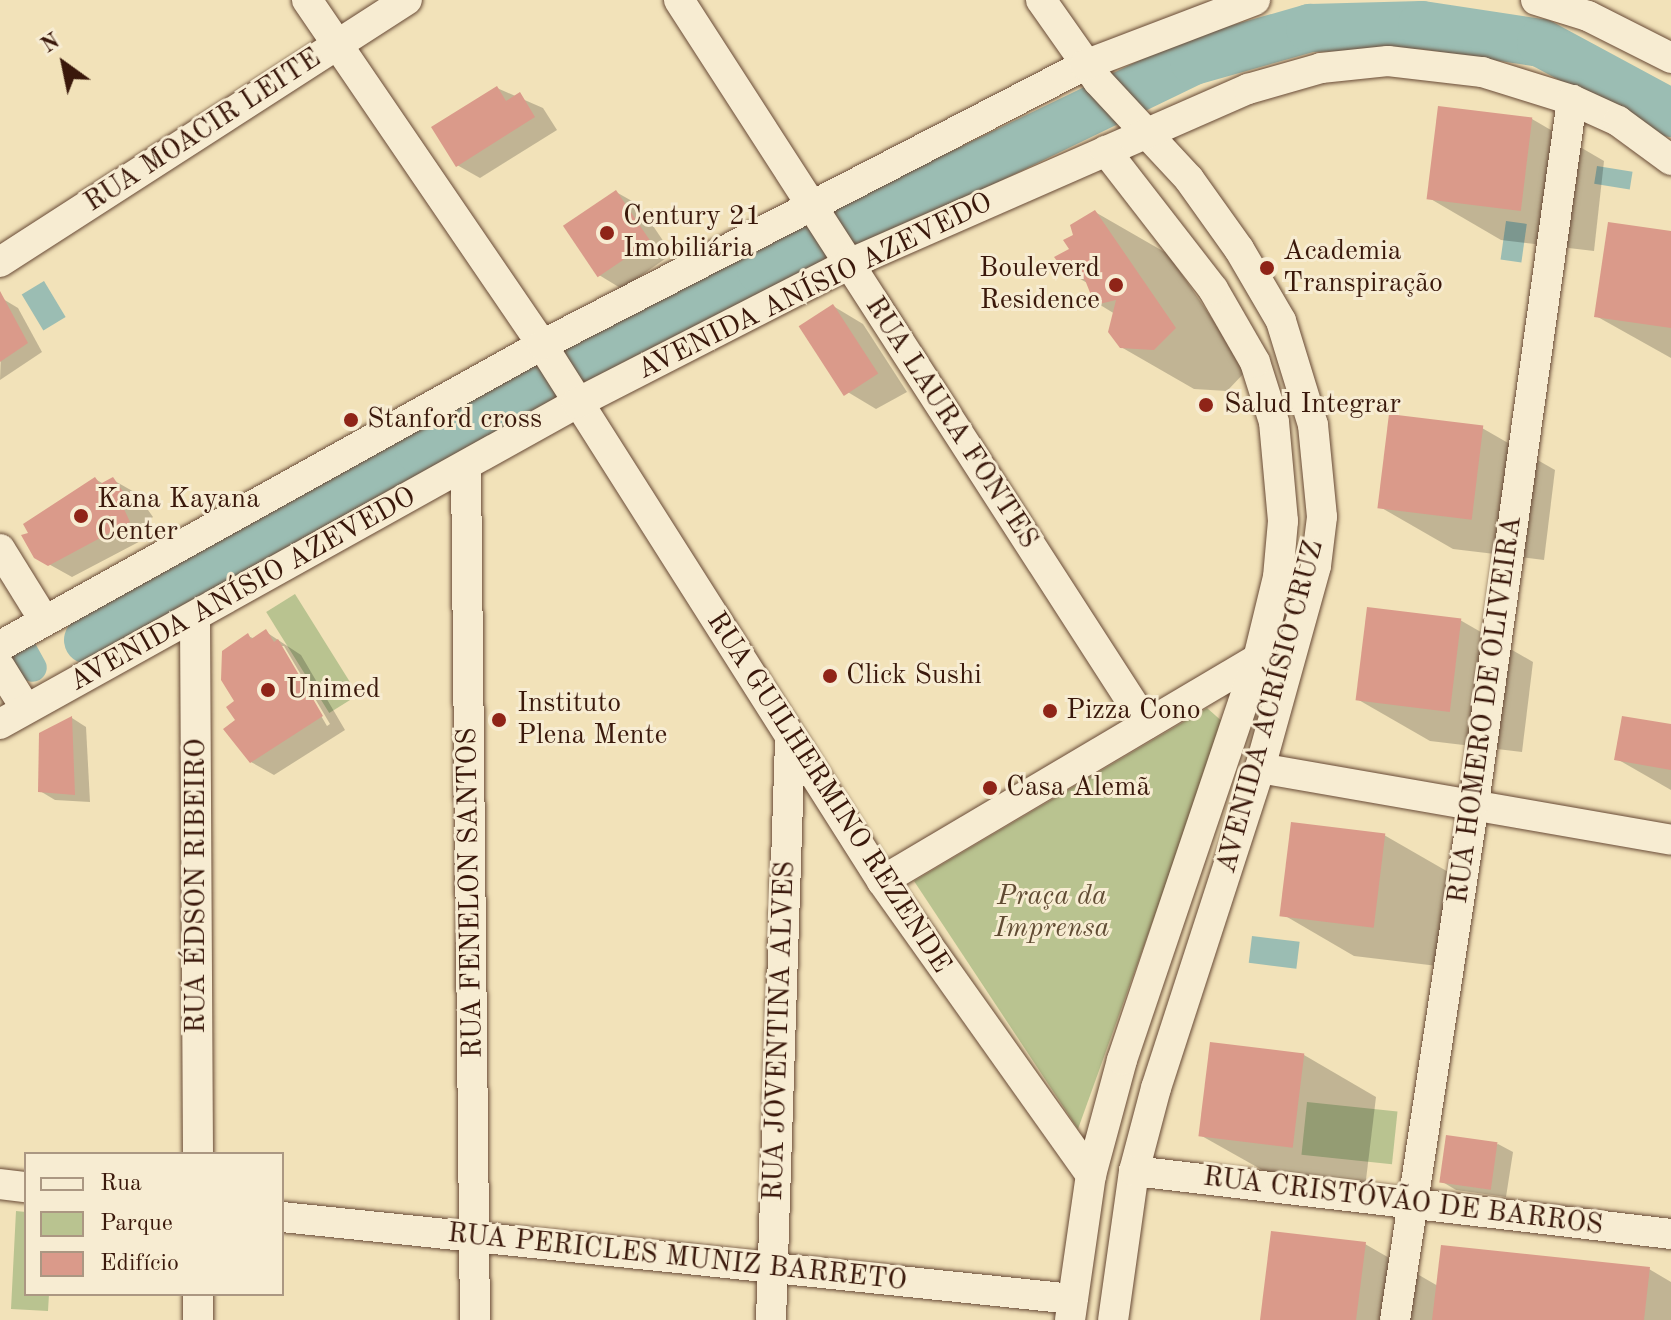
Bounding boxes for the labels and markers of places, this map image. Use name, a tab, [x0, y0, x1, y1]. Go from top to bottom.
place label: Century 21 Imobiliária	[623, 200, 761, 266]
marker: Century 21 Imobiliária	[598, 224, 616, 242]
place label: Academia Transpiração	[1283, 235, 1443, 301]
place label: Bouleverd Residence	[979, 252, 1100, 318]
marker: Academia Transpiração	[1258, 259, 1276, 277]
marker: Bouleverd Residence	[1107, 276, 1125, 294]
place label: Salud Integrar	[1224, 388, 1401, 422]
marker: Salud Integrar	[1195, 394, 1217, 416]
place label: Stanford cross	[367, 403, 542, 437]
marker: Stanford cross	[342, 411, 360, 429]
place label: Kana Kayana Center	[97, 483, 260, 549]
marker: Kana Kayana Center	[72, 507, 90, 525]
place label: Click Sushi	[846, 659, 982, 693]
marker: Click Sushi	[821, 667, 839, 685]
place label: Unimed	[286, 673, 380, 707]
marker: Unimed	[257, 679, 279, 701]
place label: Instituto Plena Mente	[517, 687, 667, 753]
place label: Pizza Cono	[1066, 694, 1201, 728]
marker: Pizza Cono	[1041, 702, 1059, 720]
marker: Instituto Plena Mente	[488, 709, 510, 731]
place label: Casa Alemã	[1006, 771, 1150, 805]
marker: Casa Alemã	[981, 779, 999, 797]

